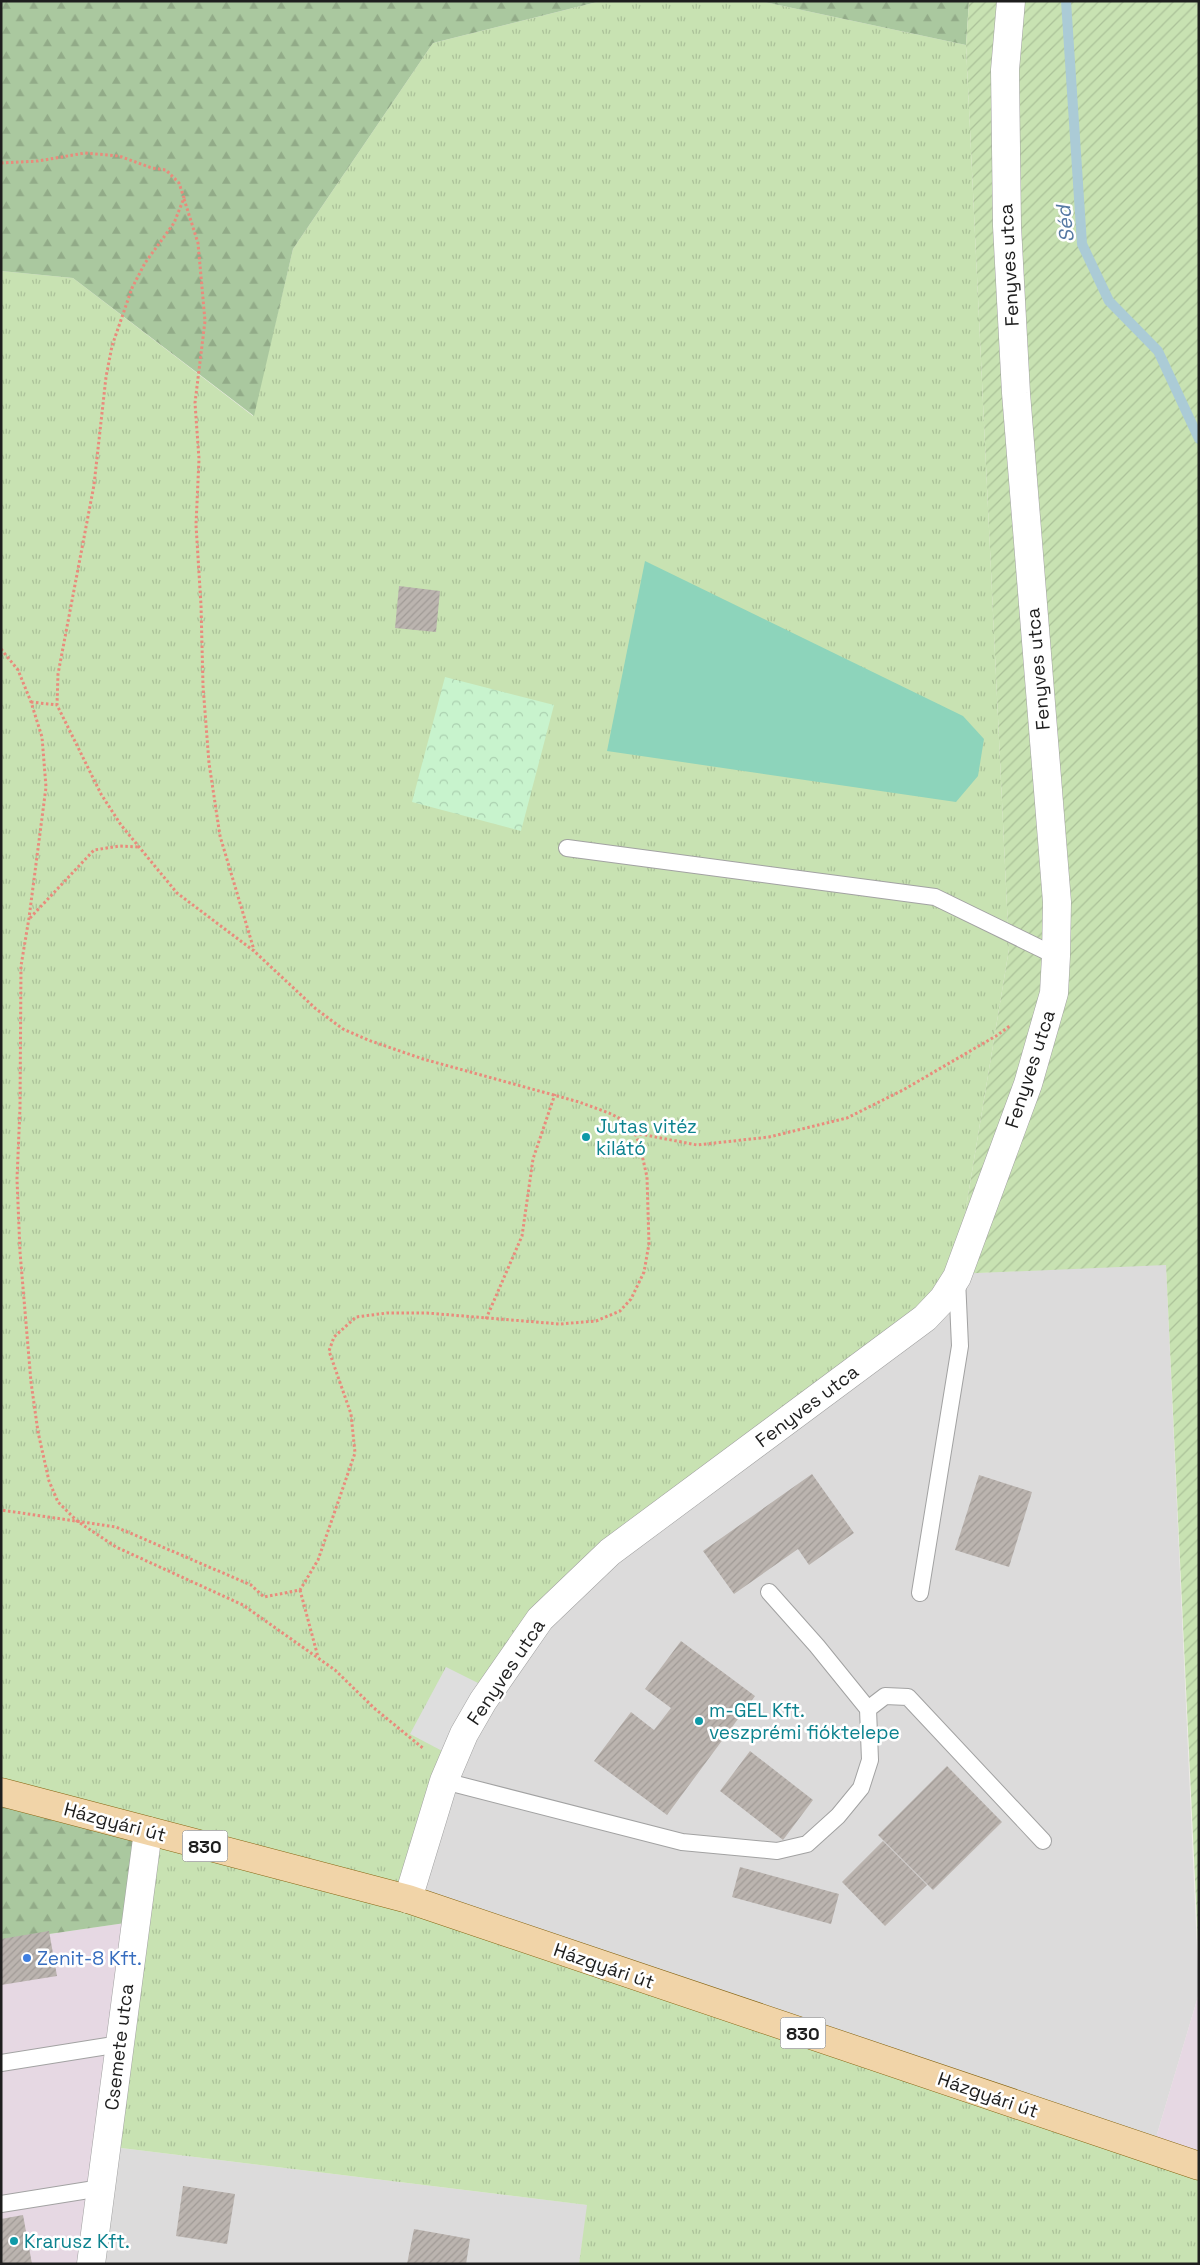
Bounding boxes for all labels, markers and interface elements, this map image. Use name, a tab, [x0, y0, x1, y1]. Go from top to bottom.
water label: Séd	[1050, 202, 1080, 244]
street label: Fenyves utca	[993, 203, 1025, 327]
street label: Fenyves utca	[1020, 607, 1056, 731]
street label: Fenyves utca	[999, 1007, 1061, 1131]
place label: Jutas vitéz kilátó	[596, 1114, 697, 1161]
marker: Jutas vitéz kilátó	[580, 1131, 592, 1143]
street label: Fenyves utca	[750, 1359, 864, 1453]
street label: Fenyves utca	[461, 1614, 551, 1730]
place label: m-GEL Kft. veszprémi fióktelepe	[709, 1698, 900, 1745]
marker: m-GEL Kft. veszprémi fióktelepe	[693, 1715, 705, 1727]
street label: Házgyári út	[61, 1796, 169, 1848]
road number: 830	[182, 1830, 228, 1862]
street label: Házgyári út	[550, 1937, 658, 1995]
place label: Zenit-8 Kft.	[37, 1946, 142, 1971]
marker: Zenit-8 Kft.	[21, 1952, 33, 1964]
street label: Csemete utca	[99, 1982, 139, 2112]
road number: 830	[780, 2018, 826, 2048]
street label: Házgyári út	[934, 2066, 1042, 2124]
place label: Krarusz Kft.	[24, 2229, 130, 2254]
marker: Krarusz Kft.	[8, 2235, 20, 2247]

